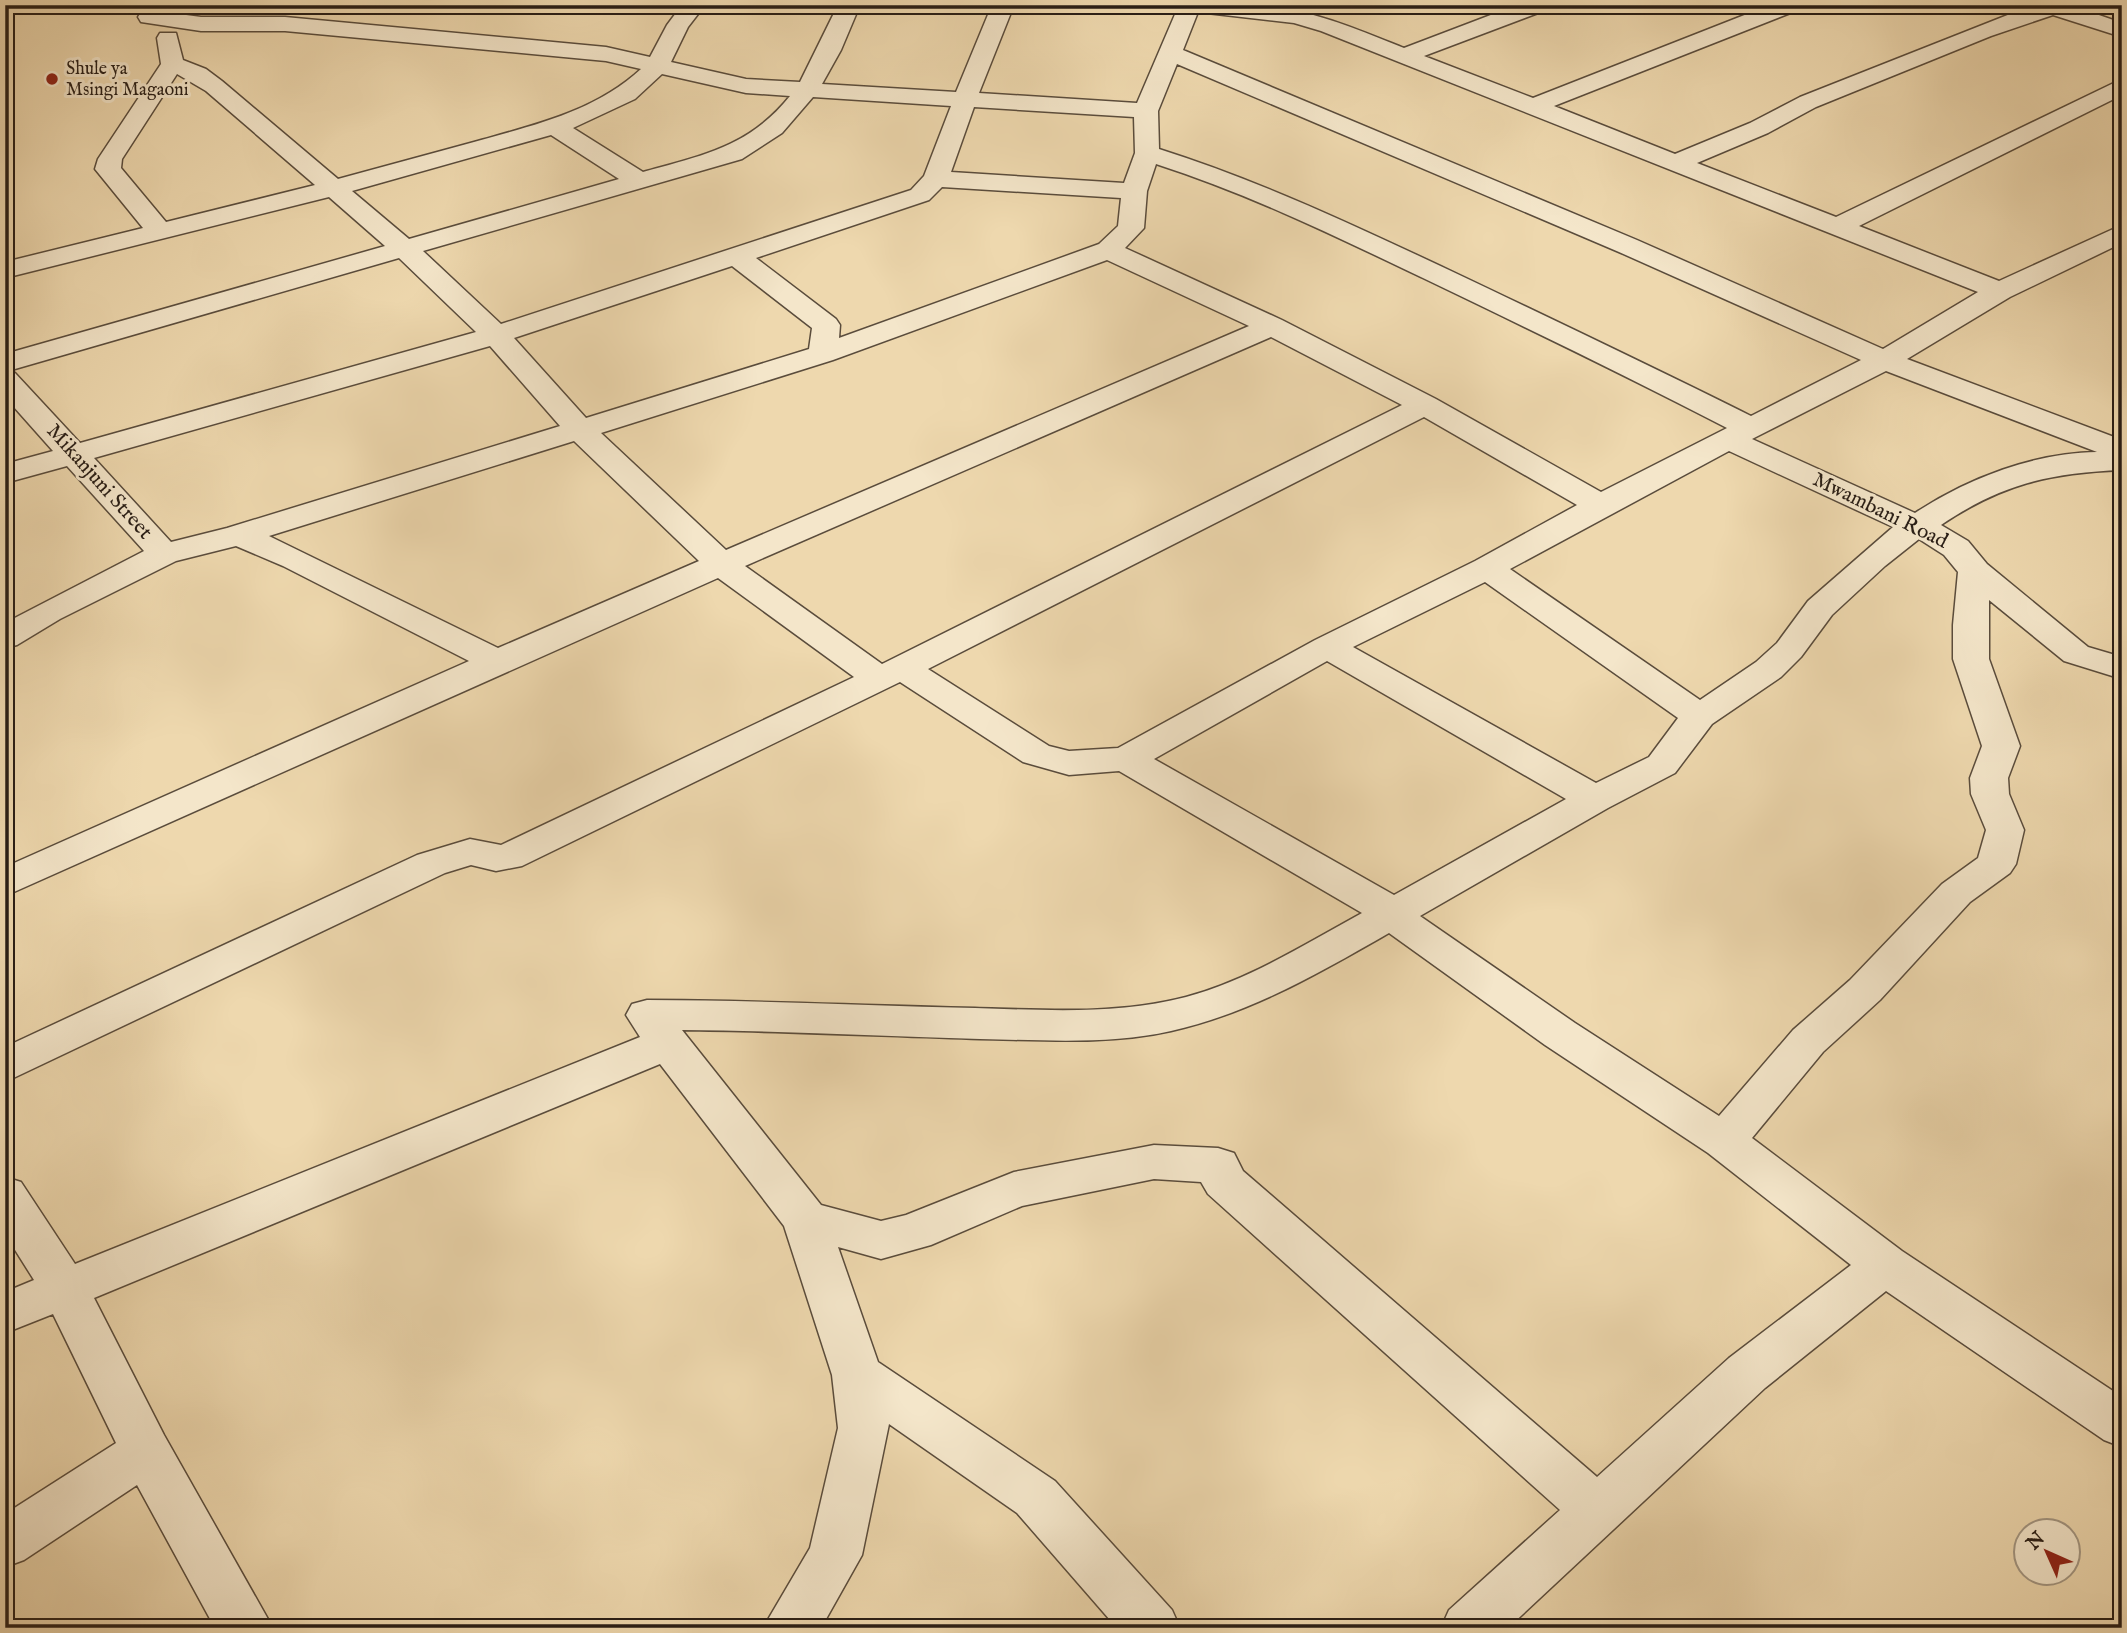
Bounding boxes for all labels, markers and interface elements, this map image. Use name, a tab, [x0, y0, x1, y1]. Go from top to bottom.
place label: Shule ya Msingi Magaoni	[66, 58, 189, 102]
marker: Shule ya Msingi Magaoni	[44, 71, 60, 87]
street label: Mikanjuni Street	[40, 419, 158, 545]
street label: Mwambani Road	[1808, 467, 1953, 556]
north arrow	[2011, 1518, 2082, 1588]
text: N	[2021, 1527, 2051, 1556]

